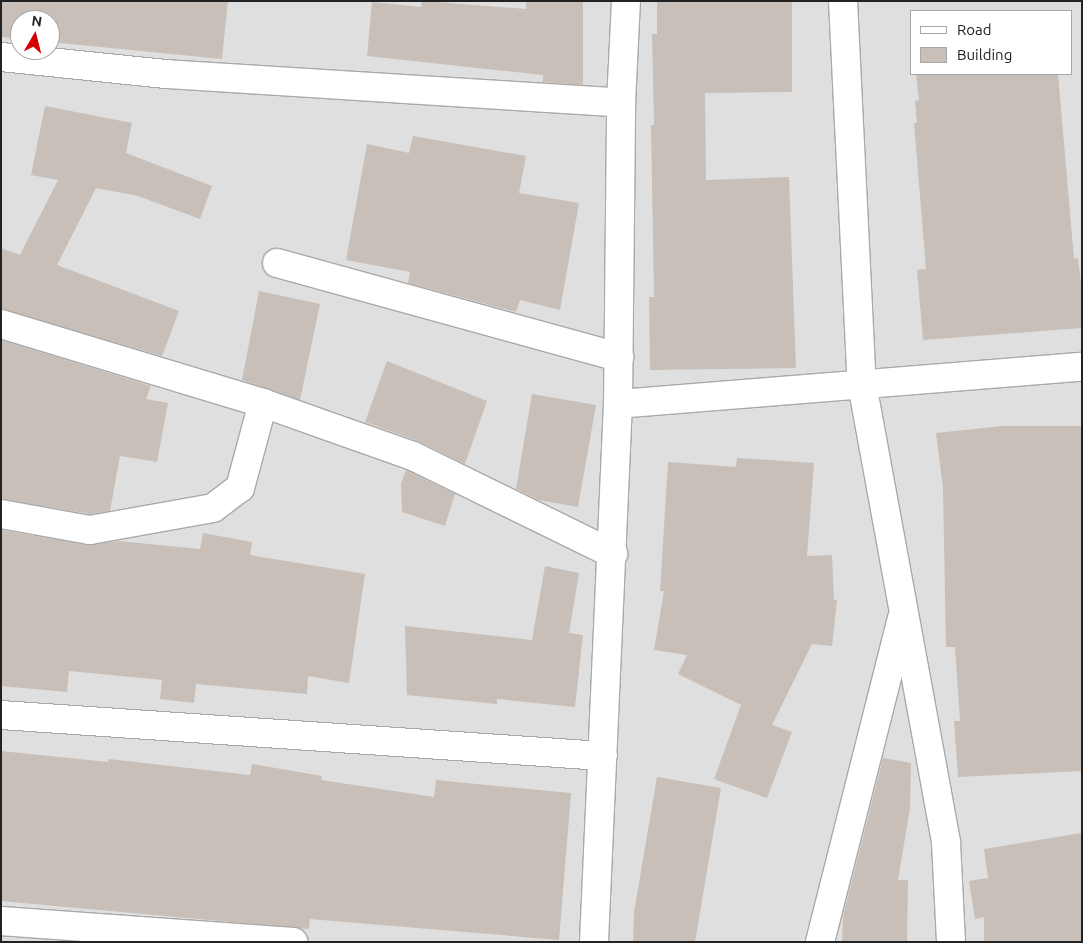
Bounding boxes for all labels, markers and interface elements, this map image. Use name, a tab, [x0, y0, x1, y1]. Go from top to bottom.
north arrow	[10, 10, 60, 60]
legend	[910, 10, 1073, 75]
text: N	[31, 12, 43, 30]
text: Road	[957, 21, 992, 38]
text: Building	[957, 46, 1012, 63]

